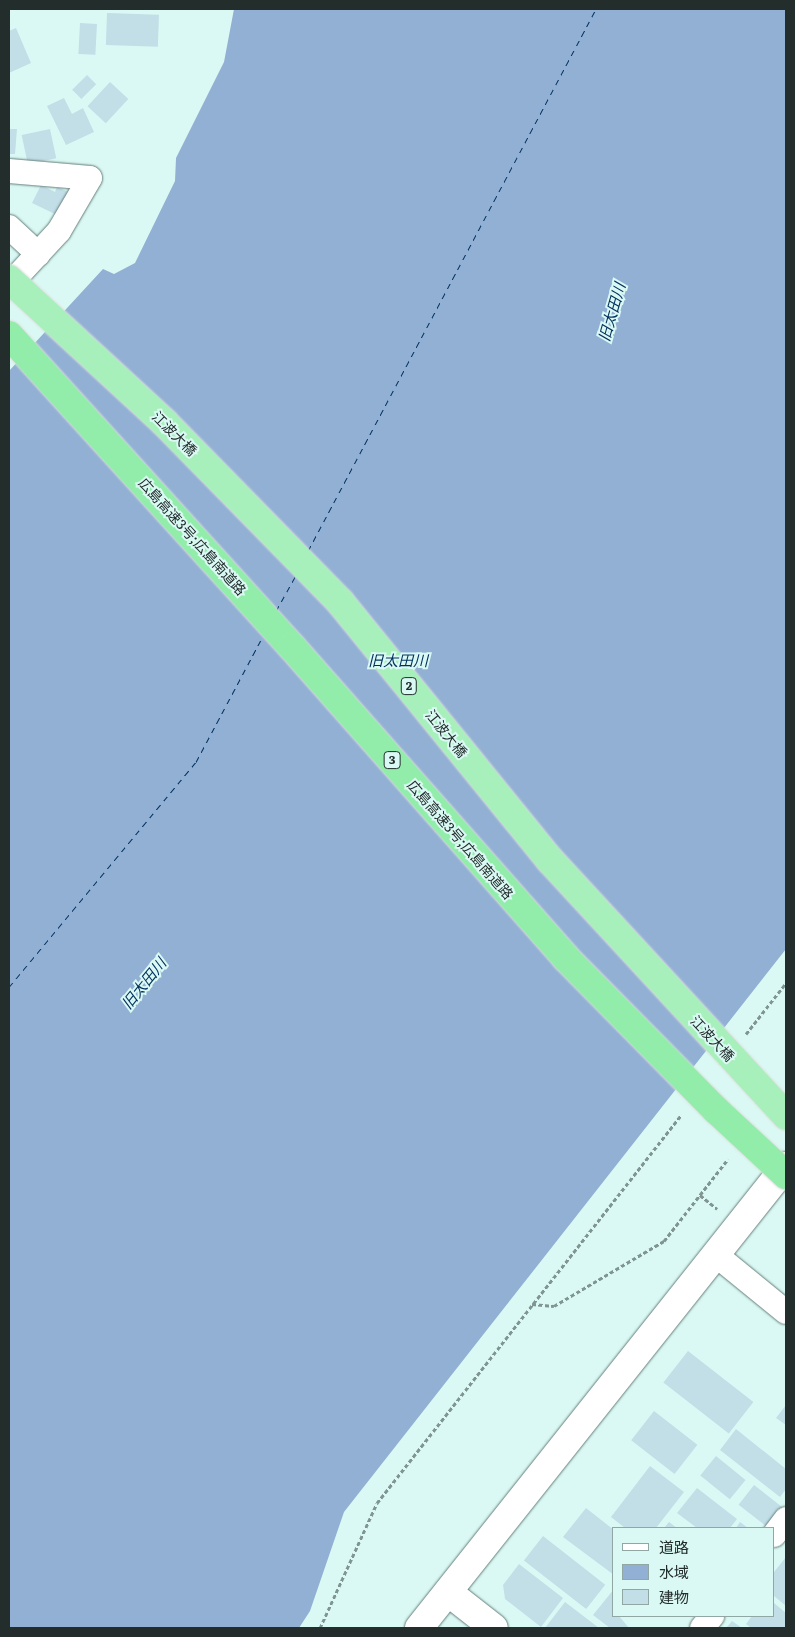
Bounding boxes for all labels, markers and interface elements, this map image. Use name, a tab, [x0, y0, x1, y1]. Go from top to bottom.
water label: 旧太田川	[594, 281, 628, 343]
street label: 江波大橋	[149, 407, 201, 459]
street label: 広島高速3号;広島南道路	[136, 474, 250, 598]
water label: 旧太田川	[368, 651, 428, 669]
road number: 2	[400, 676, 418, 696]
street label: 江波大橋	[423, 706, 471, 760]
road number: 3	[383, 750, 401, 770]
street label: 広島高速3号;広島南道路	[405, 776, 517, 902]
water label: 旧太田川	[117, 954, 169, 1012]
street label: 江波大橋	[688, 1012, 738, 1064]
legend	[612, 1527, 775, 1617]
text: 道路	[659, 1535, 689, 1558]
text: 水域	[659, 1560, 689, 1583]
text: 建物	[659, 1585, 689, 1608]

